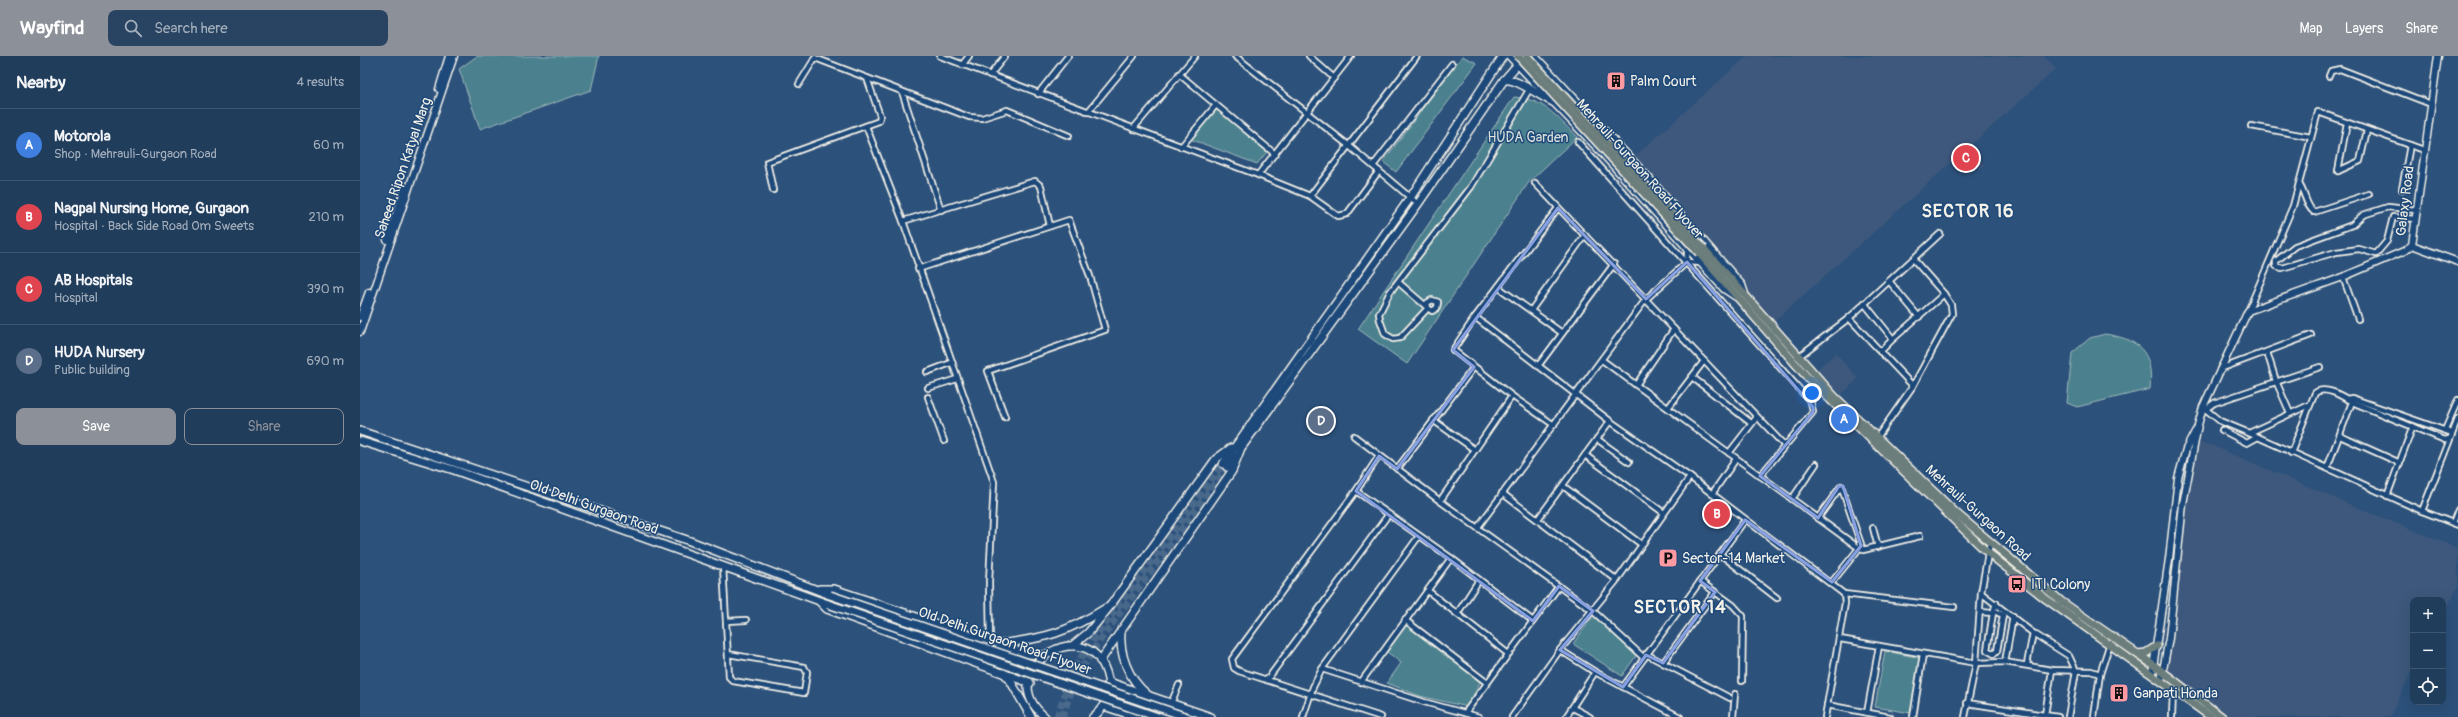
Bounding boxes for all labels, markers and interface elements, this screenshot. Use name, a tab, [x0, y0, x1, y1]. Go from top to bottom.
search box	[108, 10, 388, 46]
text: Wayfind	[20, 16, 84, 40]
icon: search	[122, 17, 144, 39]
text: Search here	[154, 19, 228, 38]
text: Map	[2300, 20, 2323, 37]
text: Layers	[2345, 20, 2383, 37]
text: Share	[2405, 20, 2438, 37]
building icon: Palm Court	[1605, 70, 1627, 92]
text: Nearby	[16, 72, 65, 93]
place label: Palm Court	[1630, 73, 1697, 90]
text: 4 results	[297, 74, 344, 90]
street label: Saheed Ripon Katyal Marg	[371, 95, 435, 241]
street label: Mehrauli-Gurgaon Road Flyover	[1573, 96, 1707, 242]
text: Motorola	[54, 127, 111, 146]
park label: HUDA Garden	[1487, 129, 1569, 146]
text: A	[25, 137, 33, 153]
text: 60 m	[313, 137, 344, 153]
pin: C	[1953, 143, 1979, 173]
text: Shop · Mehrauli-Gurgaon Road	[54, 146, 217, 162]
street label: Galaxy Road	[2392, 165, 2418, 237]
text: Nagpal Nursing Home, Gurgaon	[54, 199, 249, 218]
district label: SECTOR 16	[1921, 200, 2015, 223]
text: B	[25, 209, 33, 225]
text: 210 m	[308, 209, 344, 225]
text: Hospital · Back Side Road Om Sweets	[54, 218, 254, 234]
text: AB Hospitals	[54, 271, 132, 290]
text: C	[25, 281, 33, 297]
text: 390 m	[307, 281, 344, 297]
text: Hospital	[54, 290, 98, 306]
text: HUDA Nursery	[54, 343, 145, 362]
text: D	[25, 353, 33, 369]
text: 690 m	[306, 353, 344, 369]
text: Public building	[54, 362, 130, 378]
your location	[1802, 383, 1822, 403]
pin: A	[1831, 404, 1857, 434]
pin: D	[1308, 406, 1334, 436]
button: Save	[16, 408, 176, 445]
button: Share	[184, 408, 344, 445]
street label: Mehrauli-Gurgaon Road	[1922, 461, 2034, 565]
street label: Old Delhi Gurgaon Road	[527, 476, 661, 538]
pin: B	[1704, 499, 1730, 529]
parking icon: Sector-14 Market	[1657, 547, 1679, 569]
place label: Sector-14 Market	[1682, 550, 1785, 567]
bus stop icon: ITI Colony	[2006, 573, 2028, 595]
place label: ITI Colony	[2031, 576, 2090, 593]
district label: SECTOR 14	[1633, 596, 1727, 619]
map controls	[2410, 597, 2446, 705]
button: +	[2410, 597, 2446, 633]
street label: Old Delhi Gurgaon Road Flyover	[916, 603, 1094, 679]
button: −	[2410, 633, 2446, 669]
button: locate	[2410, 669, 2446, 705]
building icon: Ganpati Honda	[2108, 682, 2130, 704]
place label: Ganpati Honda	[2133, 685, 2218, 702]

